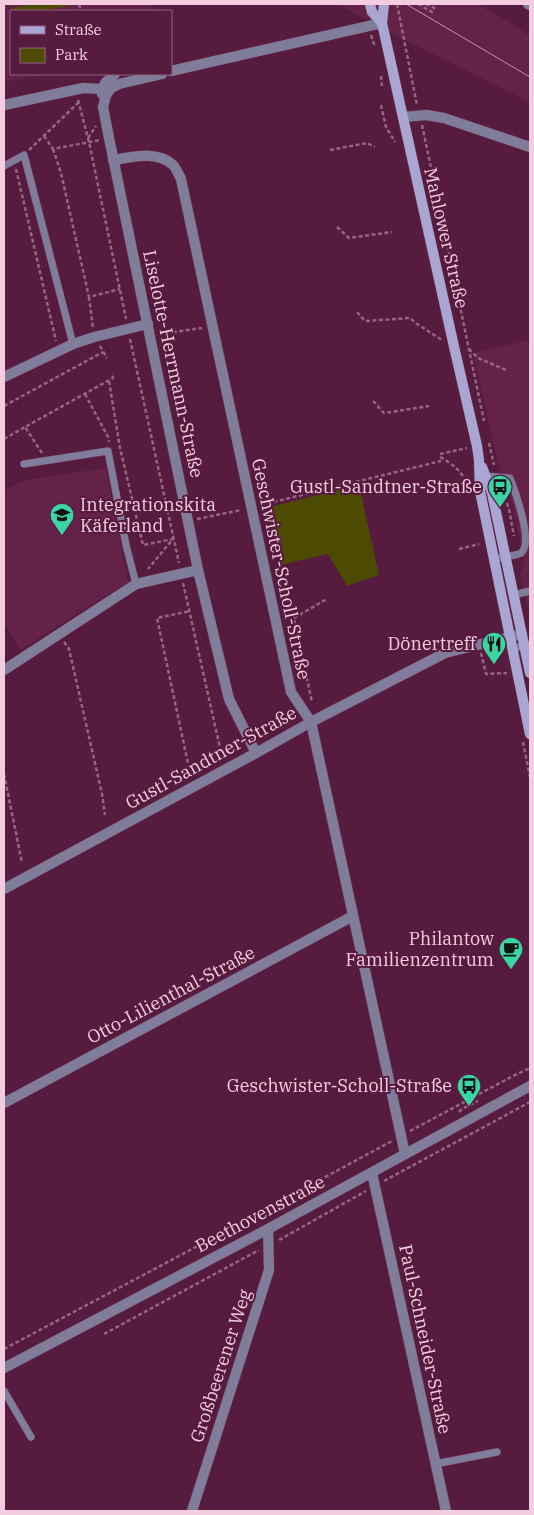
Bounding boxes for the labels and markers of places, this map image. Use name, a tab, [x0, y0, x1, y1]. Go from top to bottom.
bus stop icon: Gustl-Sandtner-Straße	[487, 474, 513, 508]
place label: Gustl-Sandtner-Straße	[290, 475, 482, 498]
place label: Integrationskita Käferland	[80, 493, 216, 537]
school or university icon: Integrationskita Käferland	[49, 502, 75, 536]
restaurant icon: Dönertreff	[481, 631, 507, 665]
place label: Dönertreff	[388, 632, 478, 655]
place label: Philantow Familienzentrum	[345, 927, 494, 971]
cafe icon: Philantow Familienzentrum	[498, 936, 524, 970]
bus stop icon: Geschwister-Scholl-Straße	[456, 1073, 482, 1107]
place label: Geschwister-Scholl-Straße	[227, 1074, 452, 1097]

